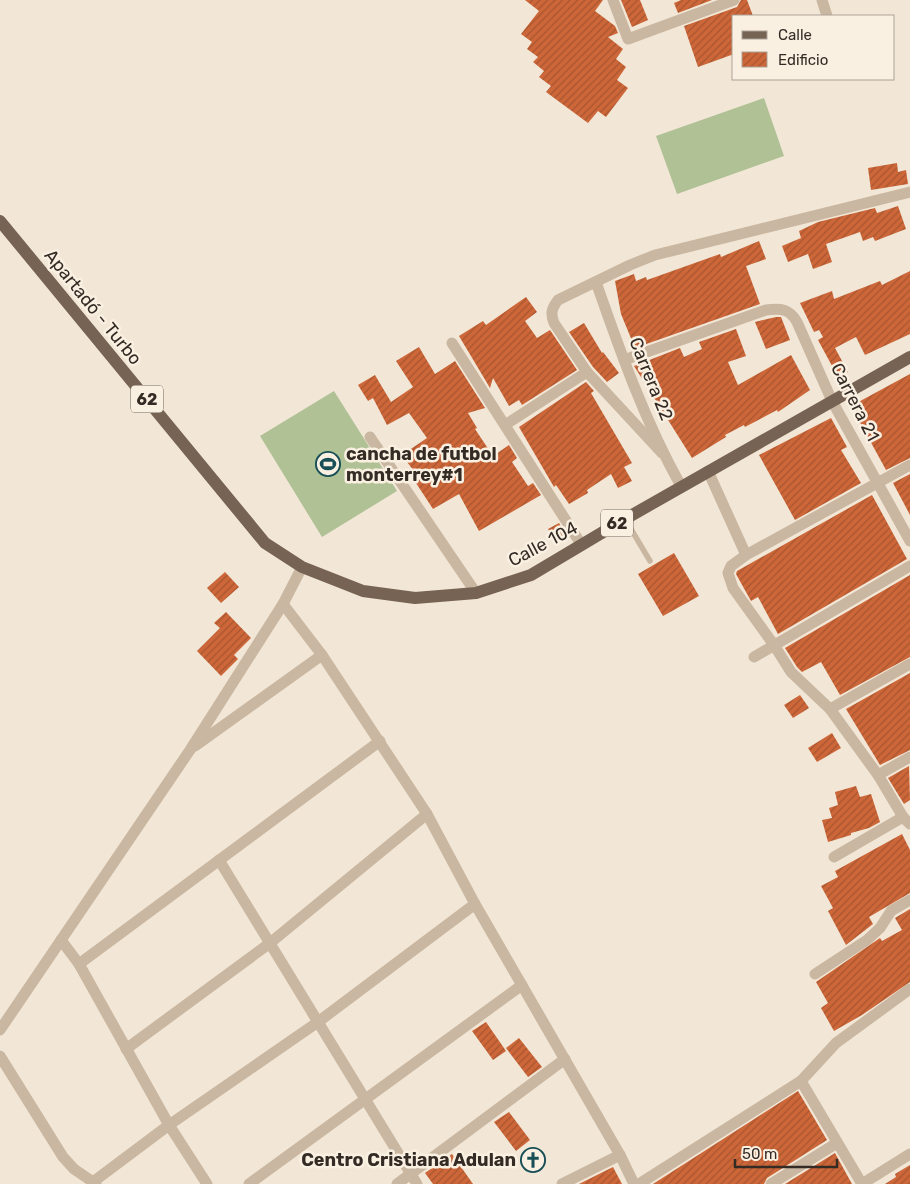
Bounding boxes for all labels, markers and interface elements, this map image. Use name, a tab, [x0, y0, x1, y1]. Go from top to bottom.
legend	[732, 15, 895, 80]
text: Calle	[778, 26, 812, 44]
text: Edificio	[778, 51, 828, 69]
street label: Apartadó - Turbo	[40, 245, 146, 369]
street label: Carrera 22	[624, 334, 678, 424]
street label: Carrera 21	[826, 359, 884, 445]
road number: 62	[131, 386, 163, 412]
place label: cancha de futbol monterrey#1	[346, 443, 497, 486]
sports icon: cancha de futbol monterrey#1	[315, 451, 341, 477]
road number: 62	[601, 509, 633, 536]
street label: Calle 104	[505, 517, 581, 571]
scale bar	[735, 1136, 838, 1168]
text: 50 m	[742, 1145, 777, 1163]
church icon: Centro Cristiana Adulan	[520, 1147, 546, 1173]
place label: Centro Cristiana Adulan	[301, 1149, 516, 1171]

